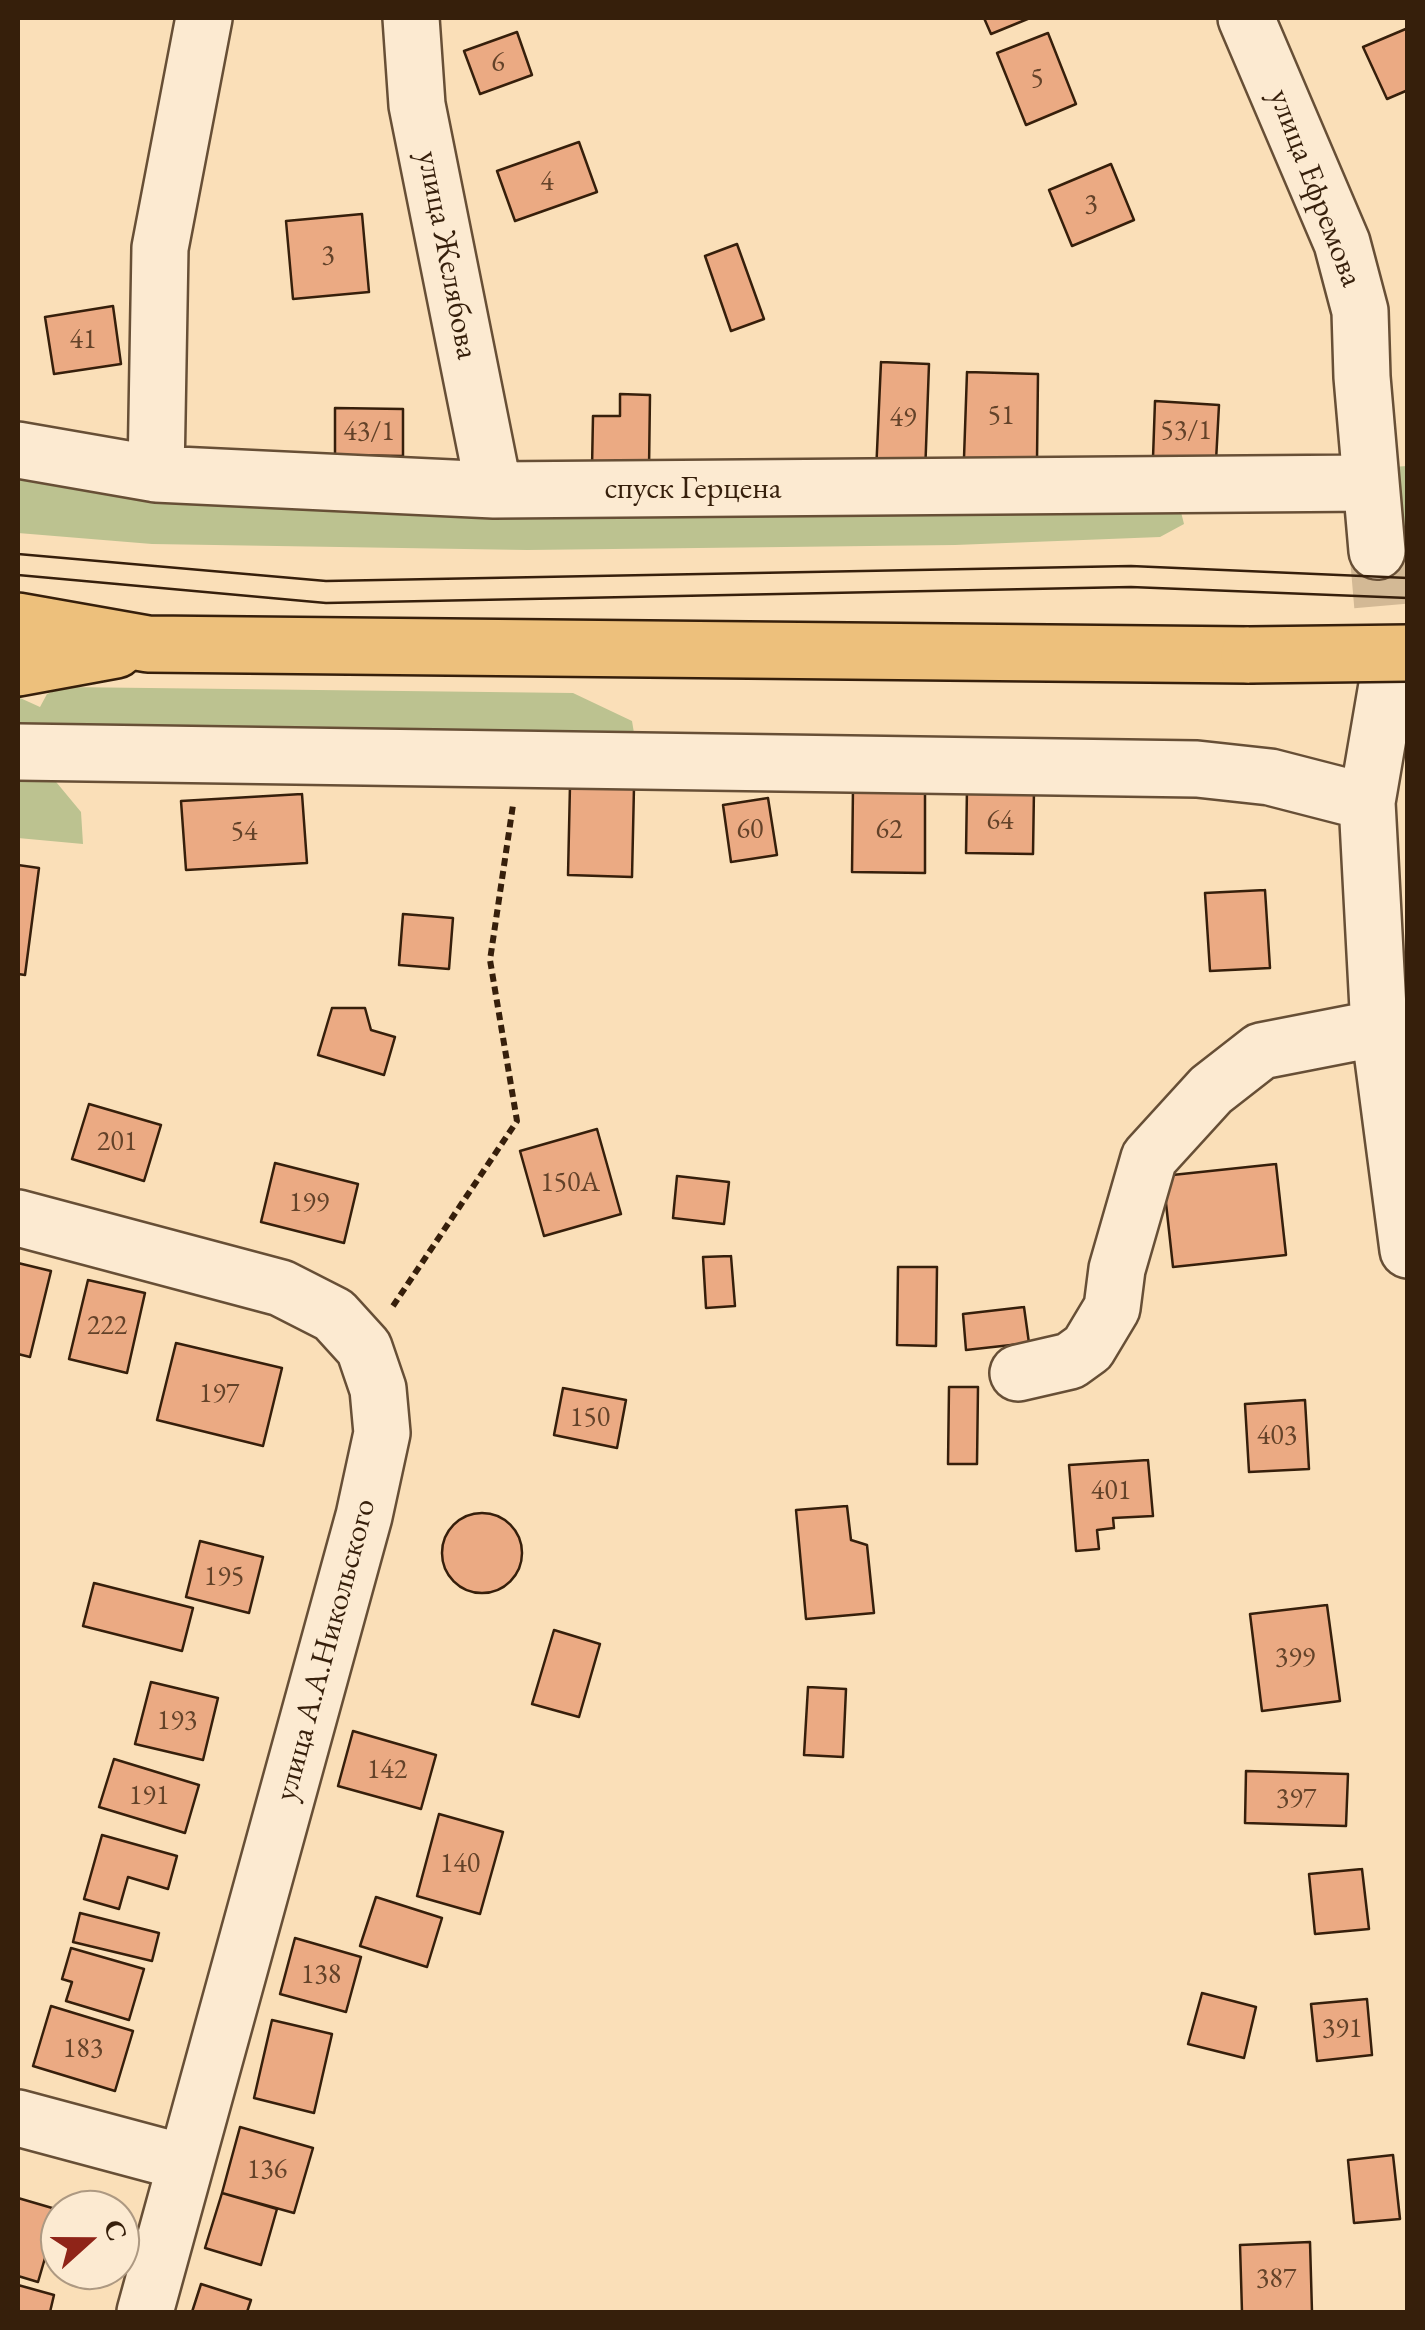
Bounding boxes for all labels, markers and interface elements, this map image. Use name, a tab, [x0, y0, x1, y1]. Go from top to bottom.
house number: 6	[491, 46, 505, 80]
house number: 5	[1030, 62, 1044, 96]
street label: улица Ефремова	[1260, 84, 1370, 292]
street label: улица Желябова	[408, 148, 486, 362]
house number: 4	[540, 165, 554, 199]
house number: 3	[1084, 188, 1098, 222]
house number: 3	[321, 239, 335, 273]
house number: 41	[70, 323, 96, 357]
house number: 51	[988, 399, 1014, 433]
house number: 49	[890, 401, 916, 435]
house number: 53/1	[1160, 414, 1212, 448]
house number: 43/1	[343, 415, 395, 449]
street label: спуск Герцена	[604, 470, 782, 508]
house number: 64	[987, 804, 1013, 838]
house number: 60	[737, 813, 763, 847]
house number: 62	[876, 813, 902, 847]
house number: 54	[231, 815, 257, 849]
house number: 201	[97, 1125, 137, 1159]
house number: 150А	[540, 1166, 600, 1200]
house number: 199	[289, 1186, 329, 1220]
house number: 222	[87, 1309, 127, 1343]
house number: 197	[199, 1377, 239, 1411]
house number: 150	[570, 1401, 610, 1435]
house number: 403	[1257, 1419, 1297, 1453]
house number: 401	[1091, 1474, 1131, 1508]
street label: улица А.А.Никольского	[267, 1495, 385, 1805]
house number: 195	[204, 1560, 244, 1594]
house number: 399	[1275, 1641, 1315, 1675]
house number: 193	[157, 1704, 197, 1738]
house number: 142	[367, 1753, 407, 1787]
house number: 191	[129, 1779, 169, 1813]
house number: 397	[1276, 1782, 1316, 1816]
house number: 140	[440, 1847, 480, 1881]
house number: 138	[301, 1958, 341, 1992]
house number: 391	[1322, 2012, 1362, 2046]
house number: 183	[63, 2032, 103, 2066]
house number: 136	[247, 2153, 287, 2187]
north arrow	[40, 2190, 140, 2290]
text: С	[96, 2214, 137, 2246]
house number: 387	[1256, 2262, 1296, 2296]

